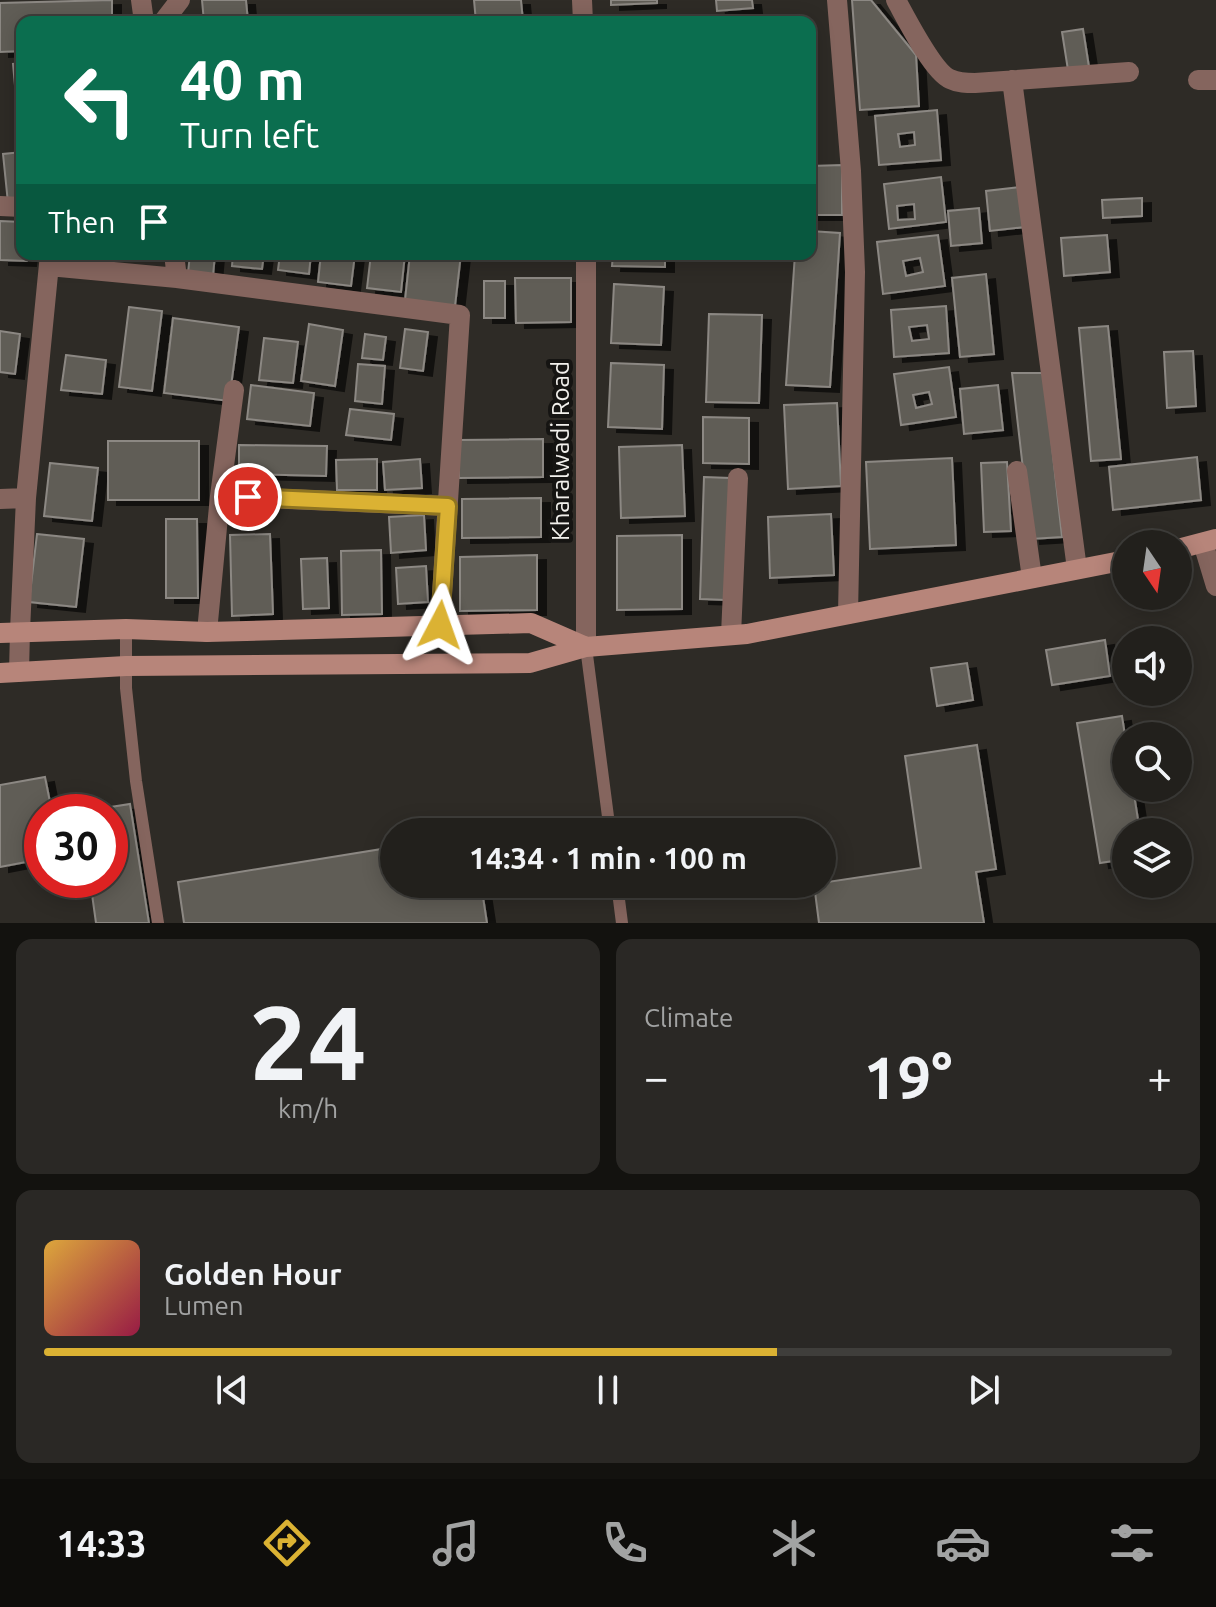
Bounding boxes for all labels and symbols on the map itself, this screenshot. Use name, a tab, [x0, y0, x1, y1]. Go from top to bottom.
street label: Kharalwadi Road	[547, 361, 574, 541]
pin	[214, 463, 282, 531]
north arrow	[1112, 530, 1192, 610]
position arrow	[398, 583, 482, 667]
speed limit sign: 30	[24, 794, 128, 898]

